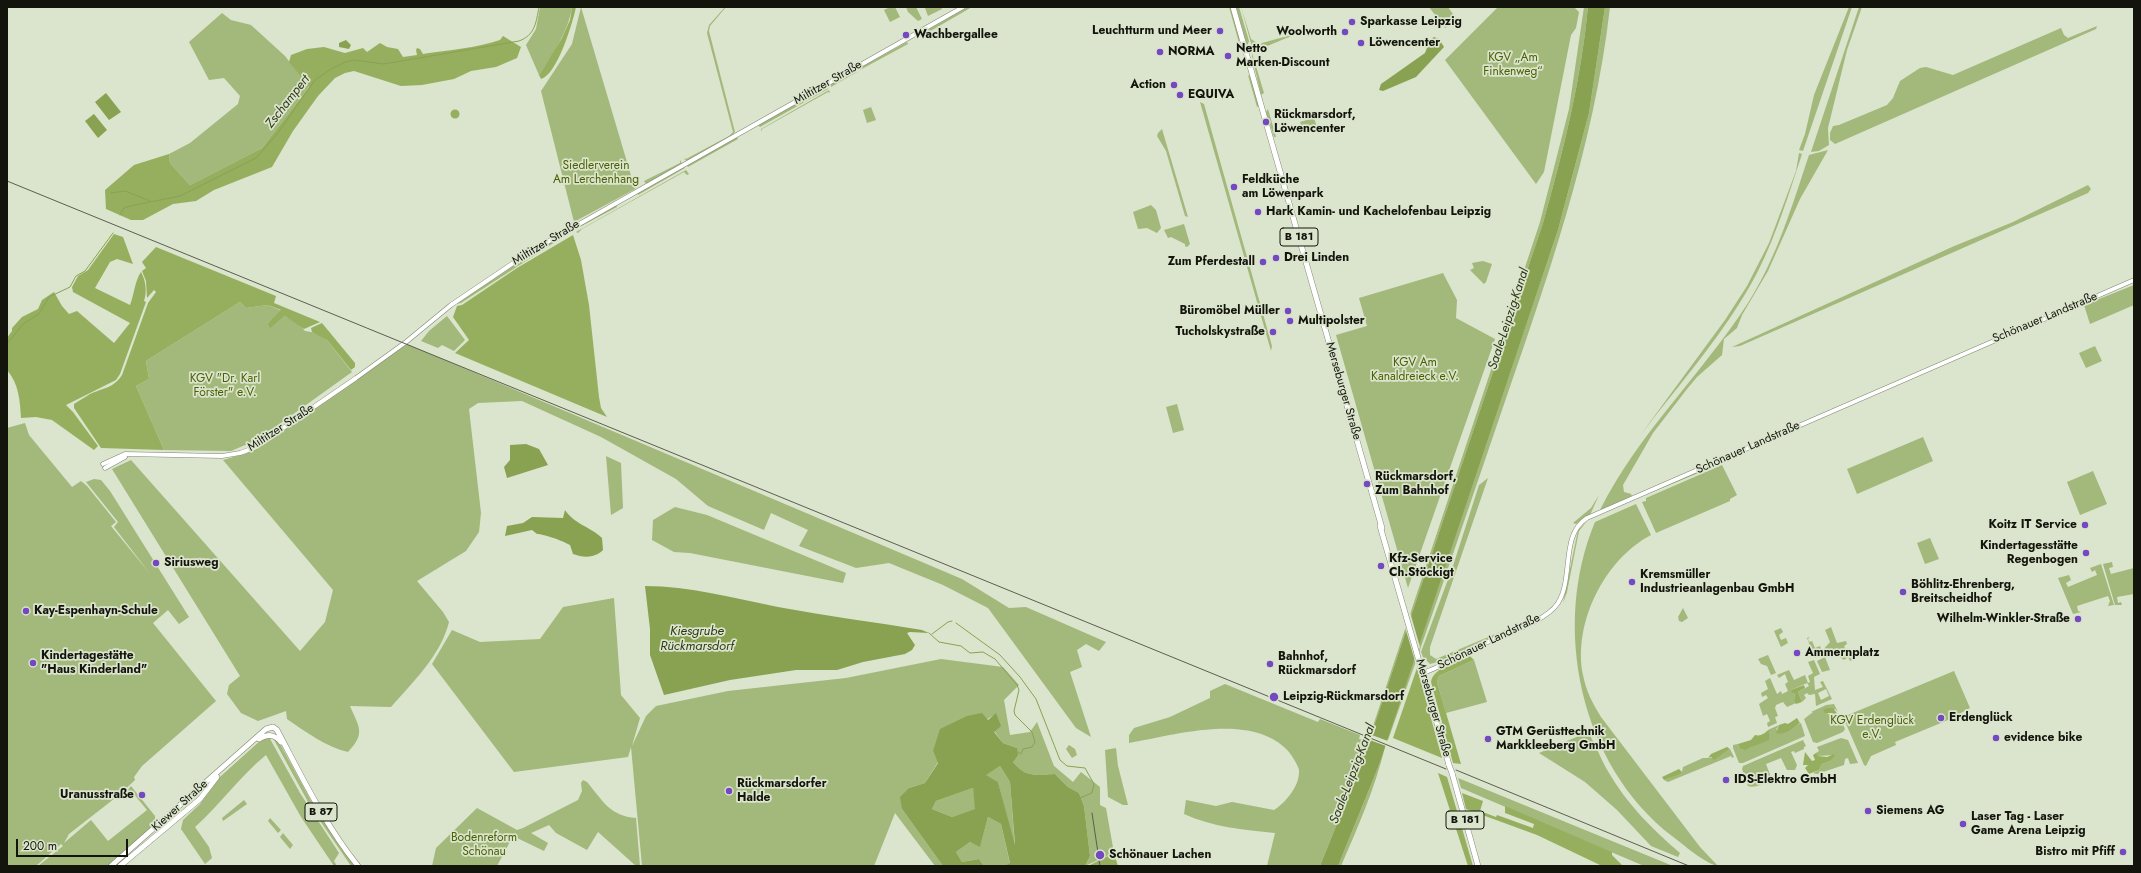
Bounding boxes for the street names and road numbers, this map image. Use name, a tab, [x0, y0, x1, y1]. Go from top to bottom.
street label: Miltitzer Straße	[791, 58, 865, 108]
street label: Miltitzer Straße	[510, 217, 582, 269]
road number: B 181	[1280, 228, 1318, 246]
street label: Schönauer Landstraße	[1990, 289, 2100, 347]
street label: Merseburger Straße	[1322, 340, 1364, 442]
street label: Miltitzer Straße	[245, 401, 317, 455]
street label: Schönauer Landstraße	[1694, 419, 1802, 477]
street label: Schönauer Landstraße	[1435, 611, 1543, 673]
street label: Merseburger Straße	[1412, 657, 1454, 759]
street label: Kiewer Straße	[149, 777, 211, 835]
road number: B 87	[305, 803, 337, 821]
road number: B 181	[1446, 811, 1484, 829]

